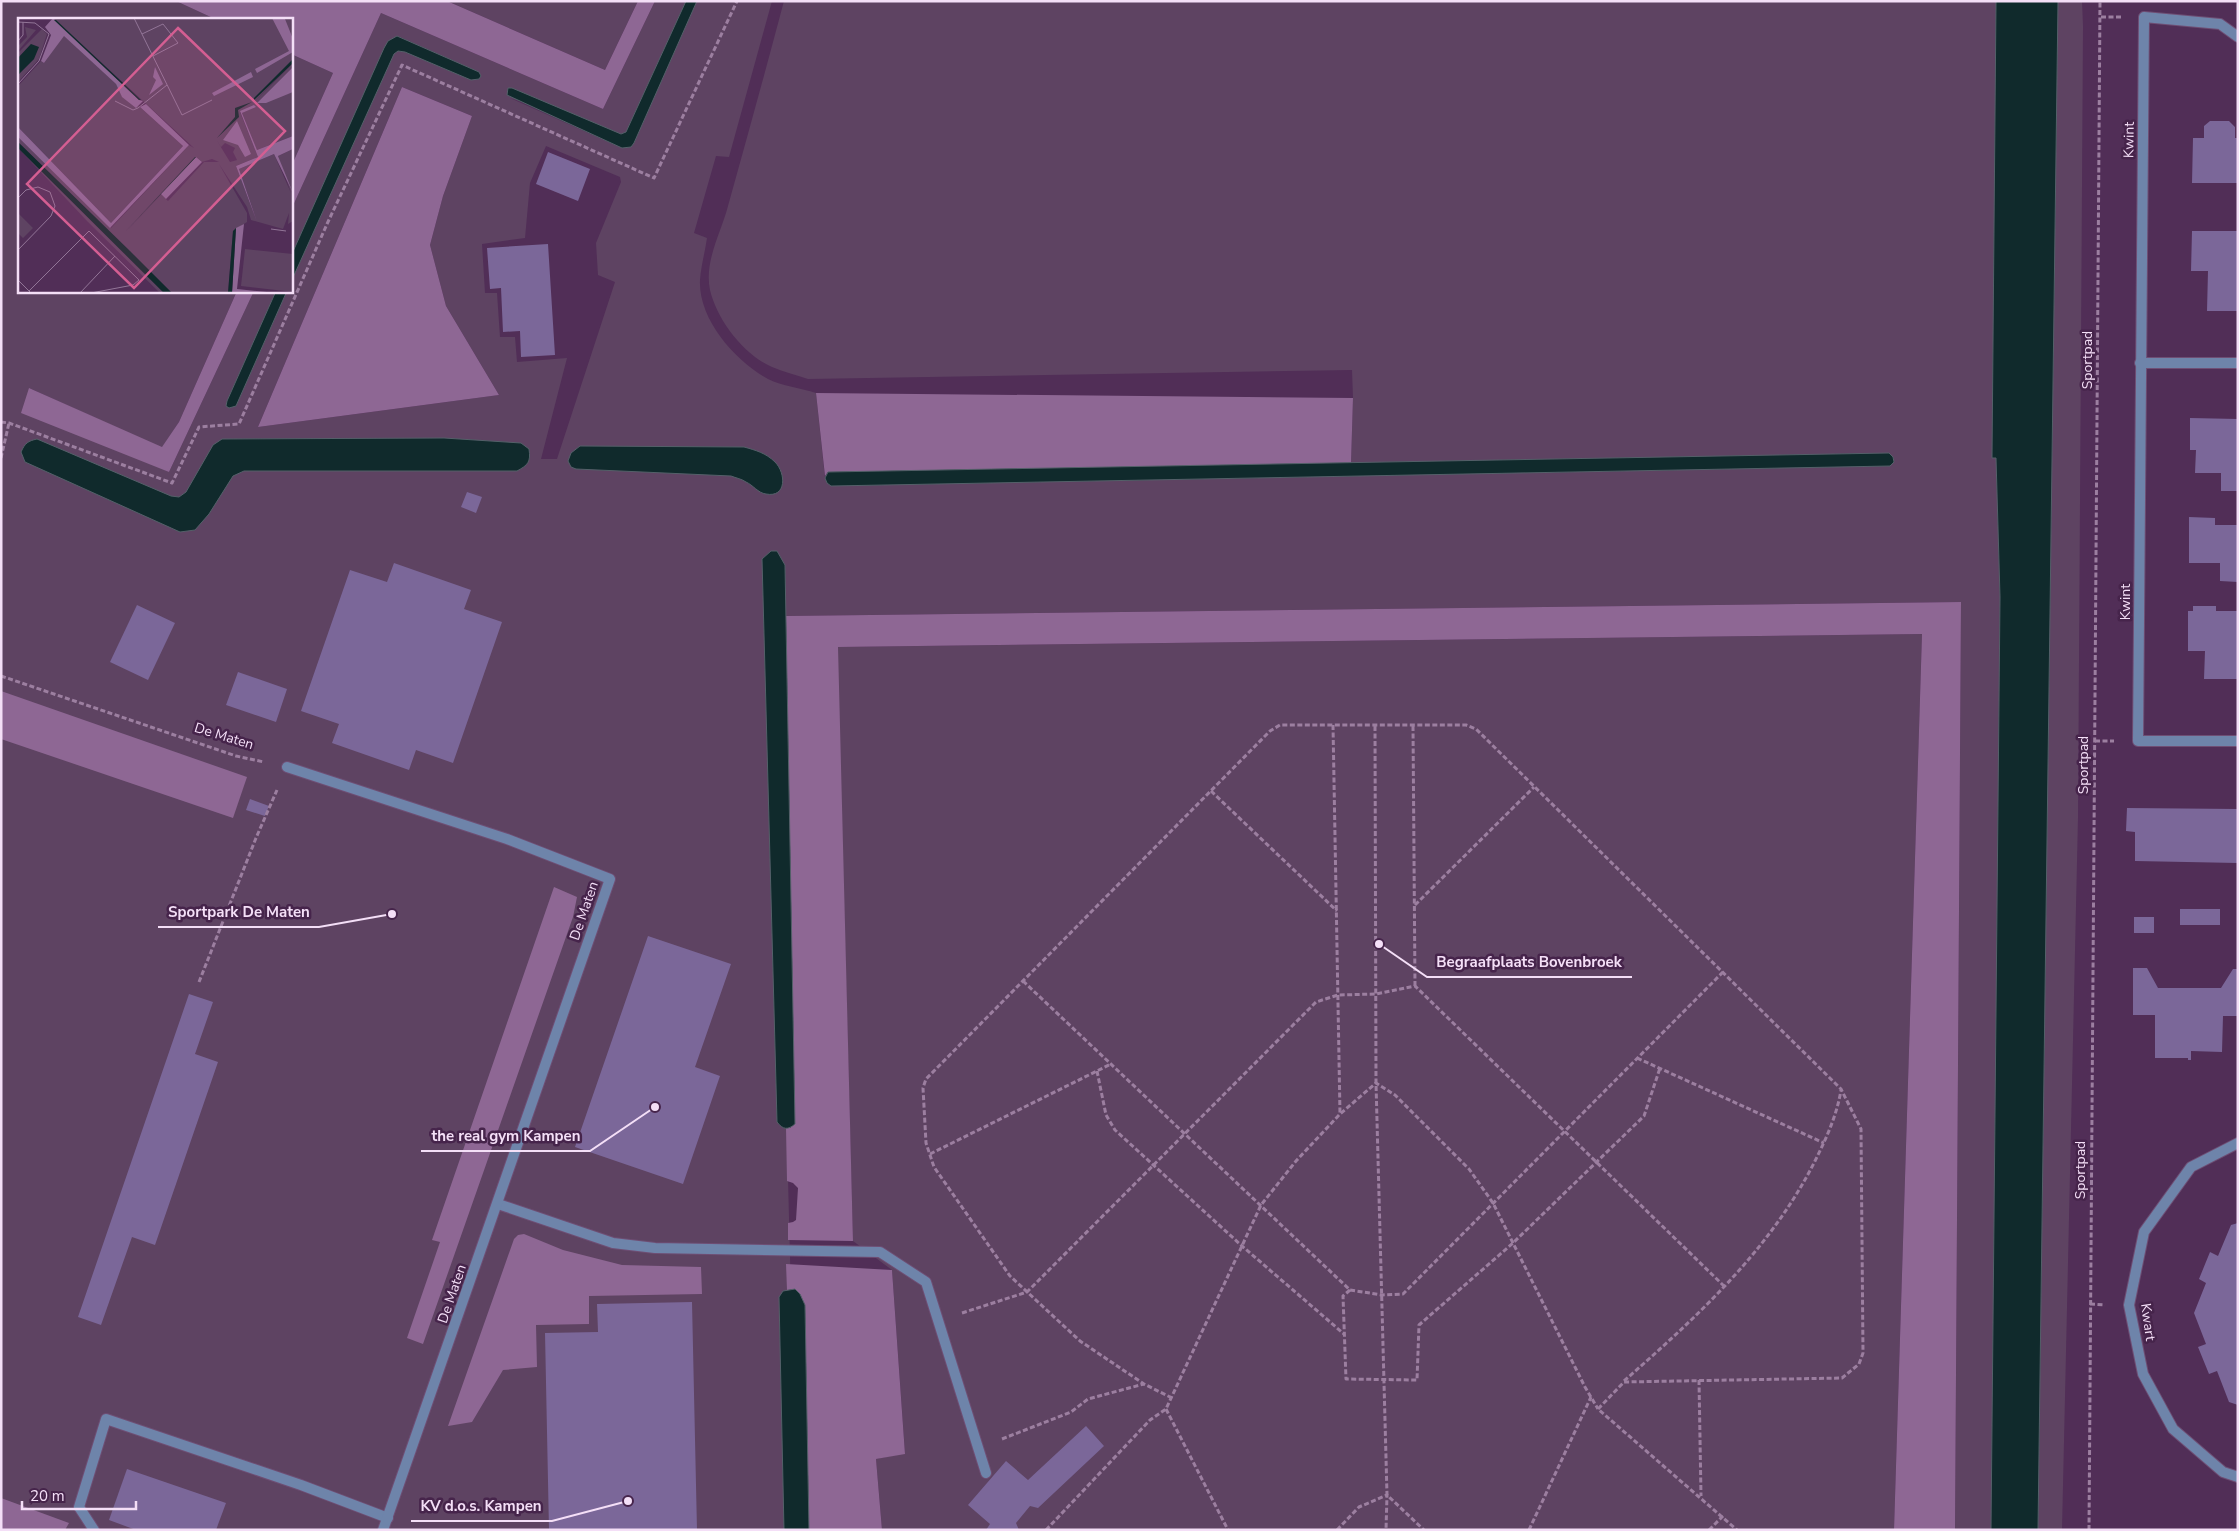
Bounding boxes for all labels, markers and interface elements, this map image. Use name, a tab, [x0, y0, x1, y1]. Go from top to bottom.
inset map	[18, 18, 292, 292]
street label: Kwint	[2119, 122, 2139, 158]
street label: Sportpad	[2078, 331, 2097, 389]
street label: Kwint	[2116, 584, 2135, 620]
street label: De Maten	[192, 718, 256, 754]
street label: Sportpad	[2074, 736, 2093, 794]
street label: De Maten	[565, 879, 603, 943]
callout: Sportpark De Maten	[158, 897, 319, 927]
text: Sportpark De Maten	[168, 902, 310, 922]
callout: Begraafplaats Bovenbroek	[1427, 947, 1632, 977]
text: Begraafplaats Bovenbroek	[1436, 952, 1623, 972]
callout: the real gym Kampen	[421, 1121, 590, 1151]
text: the real gym Kampen	[431, 1126, 581, 1146]
street label: Sportpad	[2071, 1141, 2090, 1199]
street label: De Maten	[433, 1262, 471, 1326]
street label: Kwart	[2136, 1302, 2160, 1342]
scale bar	[22, 1478, 136, 1510]
text: 20 m	[30, 1486, 65, 1506]
callout: KV d.o.s. Kampen	[411, 1491, 552, 1521]
text: KV d.o.s. Kampen	[420, 1496, 542, 1516]

